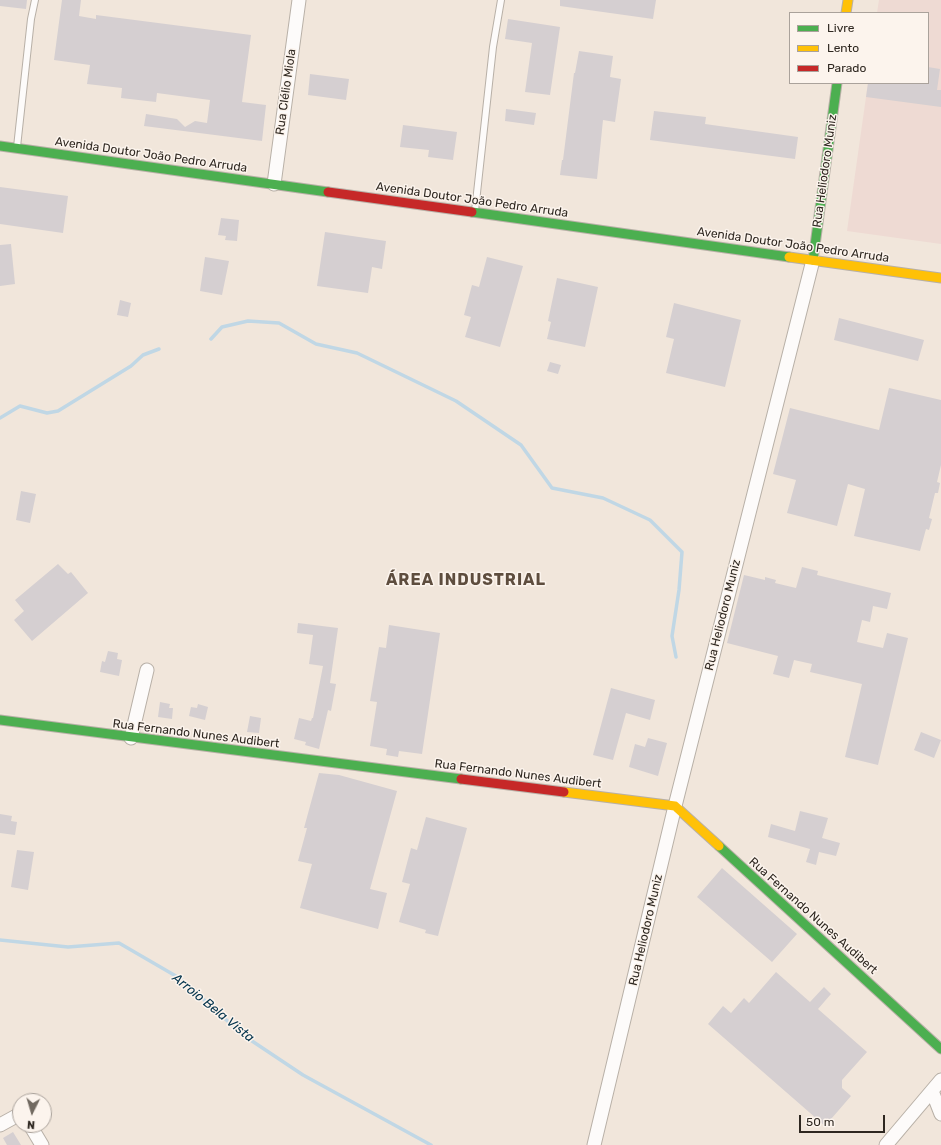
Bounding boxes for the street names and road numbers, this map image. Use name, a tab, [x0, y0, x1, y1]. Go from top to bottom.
street label: Rua Clélio Miola	[273, 48, 299, 136]
street label: Rua Heliodoro Muniz	[810, 114, 840, 228]
street label: Avenida Doutor João Pedro Arruda	[54, 134, 248, 176]
street label: Avenida Doutor João Pedro Arruda	[375, 179, 569, 221]
street label: Avenida Doutor João Pedro Arruda	[696, 224, 890, 266]
street label: Rua Heliodoro Muniz	[702, 558, 744, 672]
street label: Rua Fernando Nunes Audibert	[112, 717, 280, 751]
street label: Rua Fernando Nunes Audibert	[434, 757, 602, 791]
street label: Rua Fernando Nunes Audibert	[746, 854, 880, 978]
street label: Rua Heliodoro Muniz	[626, 873, 666, 987]

